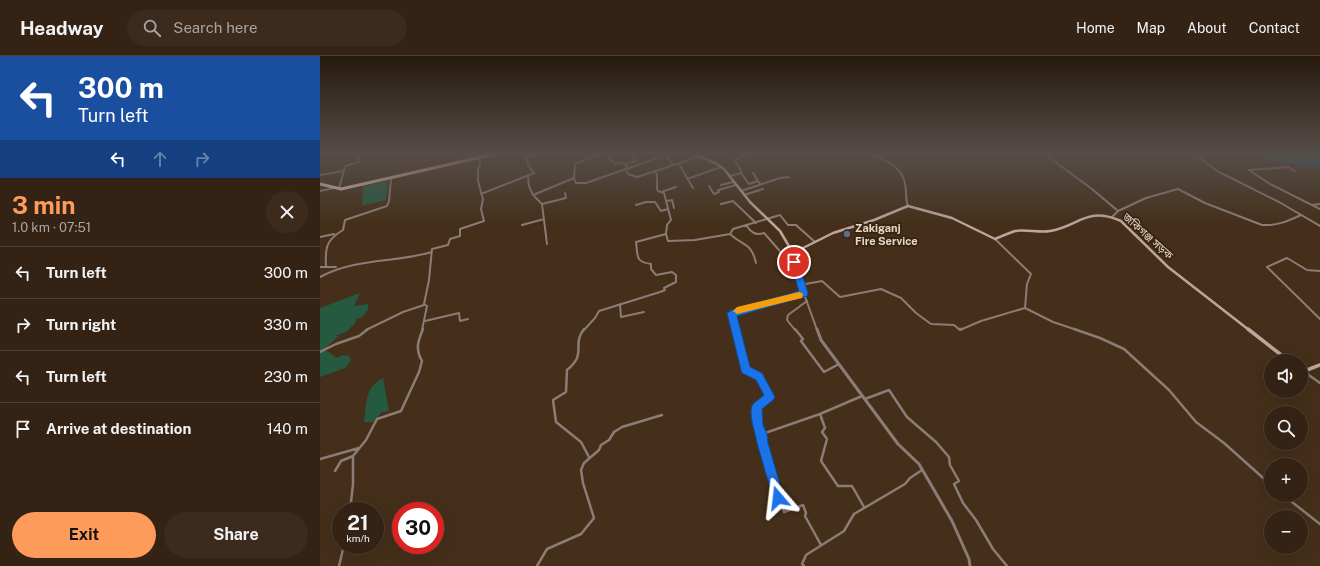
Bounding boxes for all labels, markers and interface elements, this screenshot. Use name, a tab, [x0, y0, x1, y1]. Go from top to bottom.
search box	[127, 10, 407, 46]
text: Headway	[20, 17, 103, 39]
icon: search	[141, 17, 163, 39]
text: Search here	[173, 19, 258, 36]
text: Home	[1076, 20, 1115, 36]
text: Map	[1137, 20, 1165, 36]
text: About	[1187, 20, 1227, 36]
text: Contact	[1249, 20, 1300, 36]
text: 300 m	[78, 71, 164, 104]
icon: left	[12, 72, 64, 124]
text: Turn left	[78, 105, 148, 126]
icon: left	[107, 148, 129, 170]
icon: ahead	[149, 148, 171, 170]
icon: right	[191, 148, 213, 170]
text: 3 min	[12, 191, 76, 219]
button: close	[266, 191, 308, 233]
street label: জকিগঞ্জ সড়ক	[1120, 210, 1176, 262]
text: 1.0 km · 07:51	[12, 220, 91, 235]
place label: Zakiganj Fire Service	[855, 222, 918, 247]
marker: Zakiganj Fire Service	[842, 229, 852, 239]
pin	[777, 245, 811, 279]
icon: arrive	[783, 251, 805, 273]
icon: left	[12, 262, 34, 284]
text: Turn left	[46, 264, 107, 281]
text: 300 m	[264, 264, 308, 281]
icon: right	[12, 314, 34, 336]
text: Turn right	[46, 316, 116, 333]
text: 330 m	[263, 316, 308, 333]
map controls	[1264, 354, 1308, 554]
button: sound	[1264, 354, 1308, 398]
icon: left	[12, 366, 34, 388]
text: Turn left	[46, 368, 107, 385]
text: 230 m	[264, 368, 308, 385]
button: search	[1264, 406, 1308, 450]
icon: arrive	[12, 418, 34, 440]
text: Arrive at destination	[46, 420, 191, 437]
text: 140 m	[267, 420, 308, 437]
button: +	[1264, 458, 1308, 502]
position arrow	[757, 477, 799, 519]
speed limit sign: 30	[392, 502, 444, 554]
button: −	[1264, 510, 1308, 554]
text: 21	[347, 511, 369, 535]
button: Exit	[12, 512, 156, 558]
button: Share	[164, 512, 308, 558]
text: km/h	[346, 532, 370, 544]

